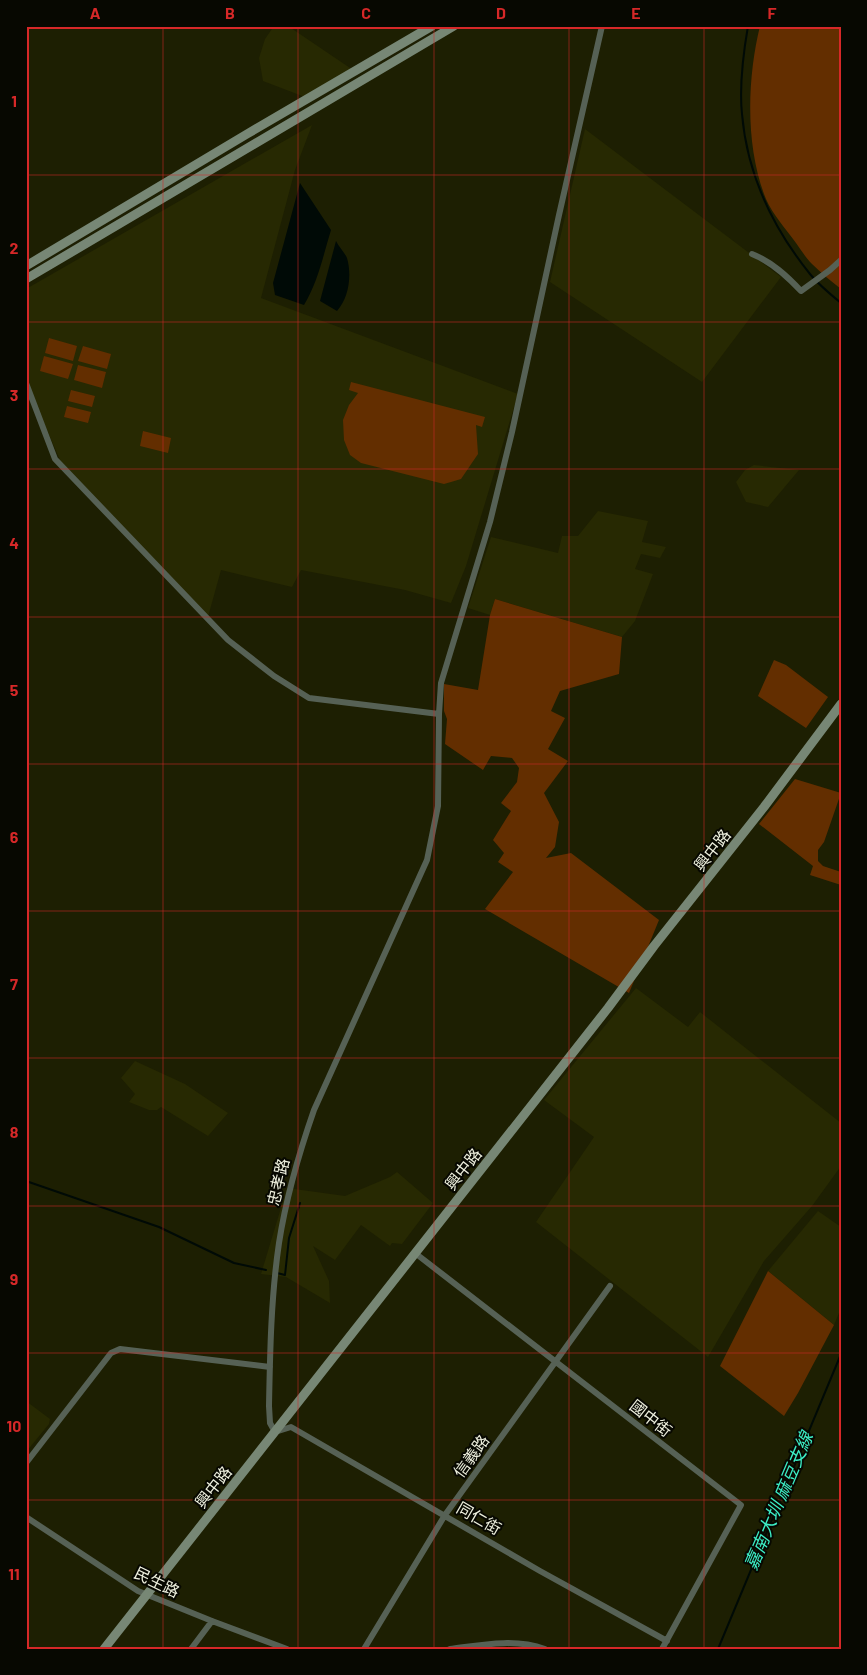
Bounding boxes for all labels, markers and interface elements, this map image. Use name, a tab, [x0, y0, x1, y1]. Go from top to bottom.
text: A	[90, 3, 101, 22]
text: B	[225, 3, 235, 22]
text: C	[361, 3, 371, 22]
text: D	[496, 3, 506, 22]
text: E	[631, 3, 641, 22]
text: F	[768, 3, 777, 22]
text: 1	[11, 91, 17, 110]
text: 2	[10, 238, 19, 257]
text: 3	[10, 385, 18, 404]
text: 4	[9, 533, 19, 552]
text: 5	[10, 680, 19, 699]
street label: 興中路	[689, 825, 734, 874]
text: 6	[10, 827, 19, 846]
text: 7	[10, 974, 18, 993]
text: 8	[10, 1122, 19, 1141]
street label: 興中路	[440, 1144, 485, 1193]
street label: 忠孝路	[263, 1156, 292, 1207]
text: 9	[10, 1269, 18, 1288]
street label: 國中街	[627, 1395, 676, 1440]
text: 10	[7, 1416, 21, 1435]
water label: 嘉南大圳 麻豆支線	[739, 1427, 818, 1573]
street label: 信義路	[449, 1431, 492, 1481]
street label: 興中路	[190, 1462, 235, 1511]
street label: 同仁街	[454, 1497, 505, 1538]
street label: 民生路	[131, 1562, 183, 1601]
text: 11	[8, 1564, 20, 1583]

